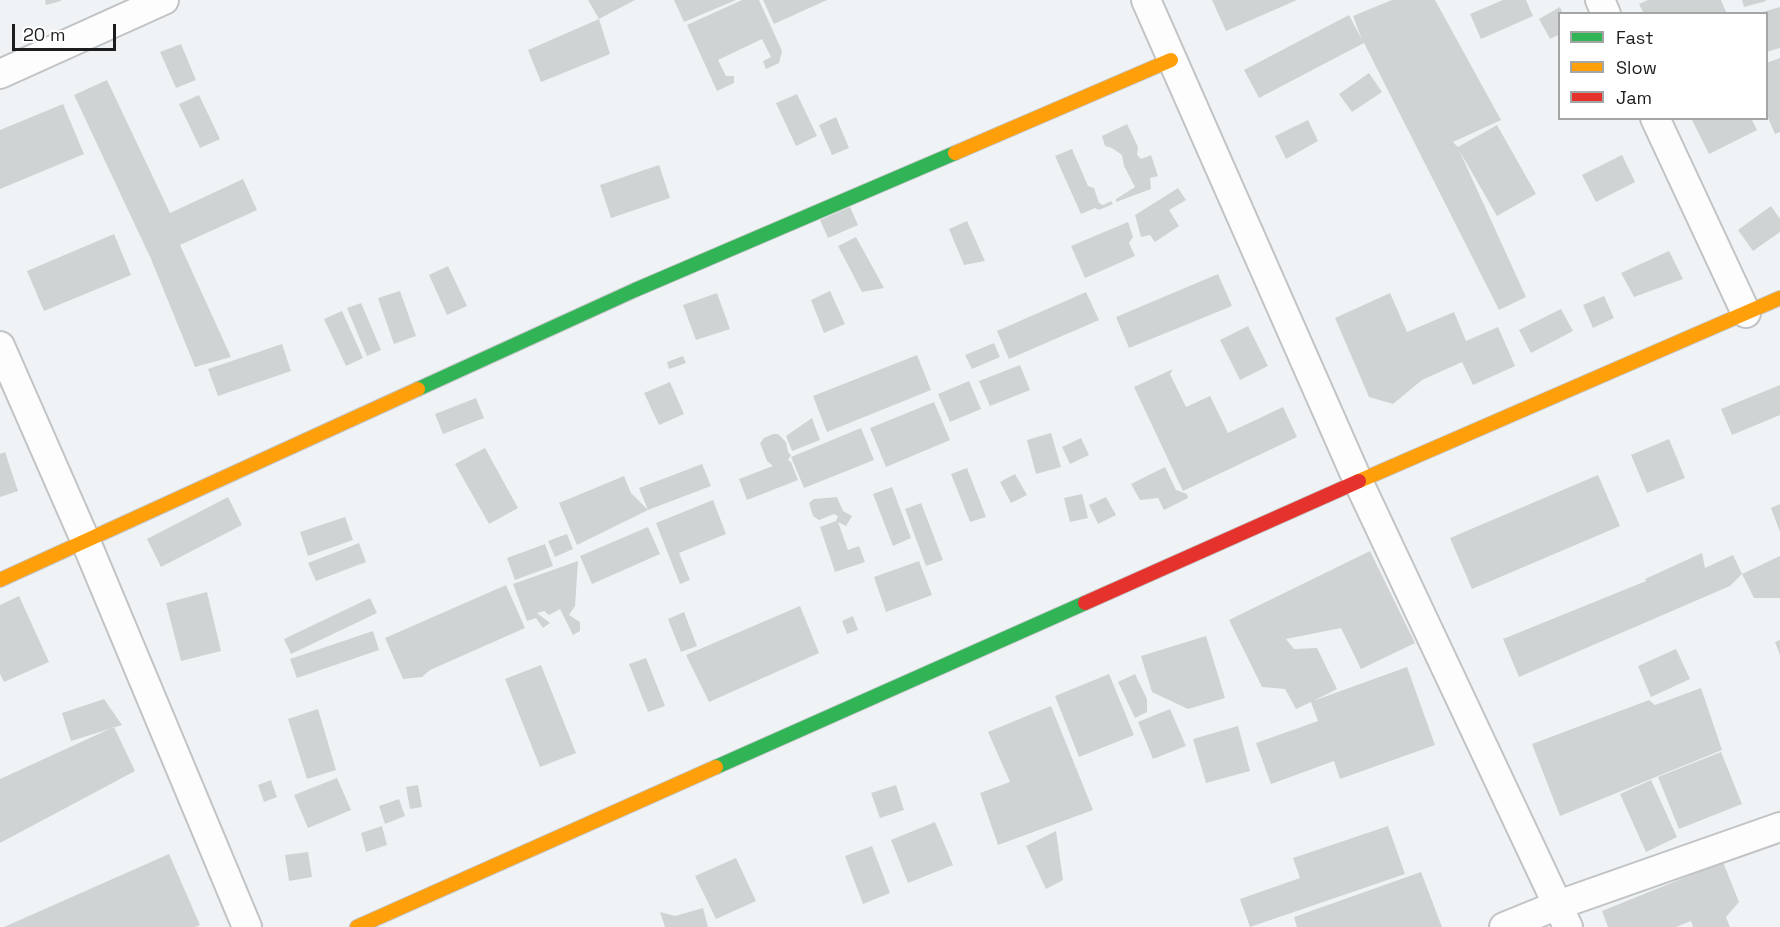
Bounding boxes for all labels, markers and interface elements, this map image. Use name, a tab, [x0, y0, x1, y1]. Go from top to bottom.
scale bar	[15, 12, 118, 50]
legend	[1558, 12, 1768, 120]
text: 20 m	[23, 23, 66, 46]
text: Fast	[1616, 26, 1653, 49]
text: Slow	[1616, 56, 1657, 79]
text: Jam	[1616, 86, 1652, 109]

